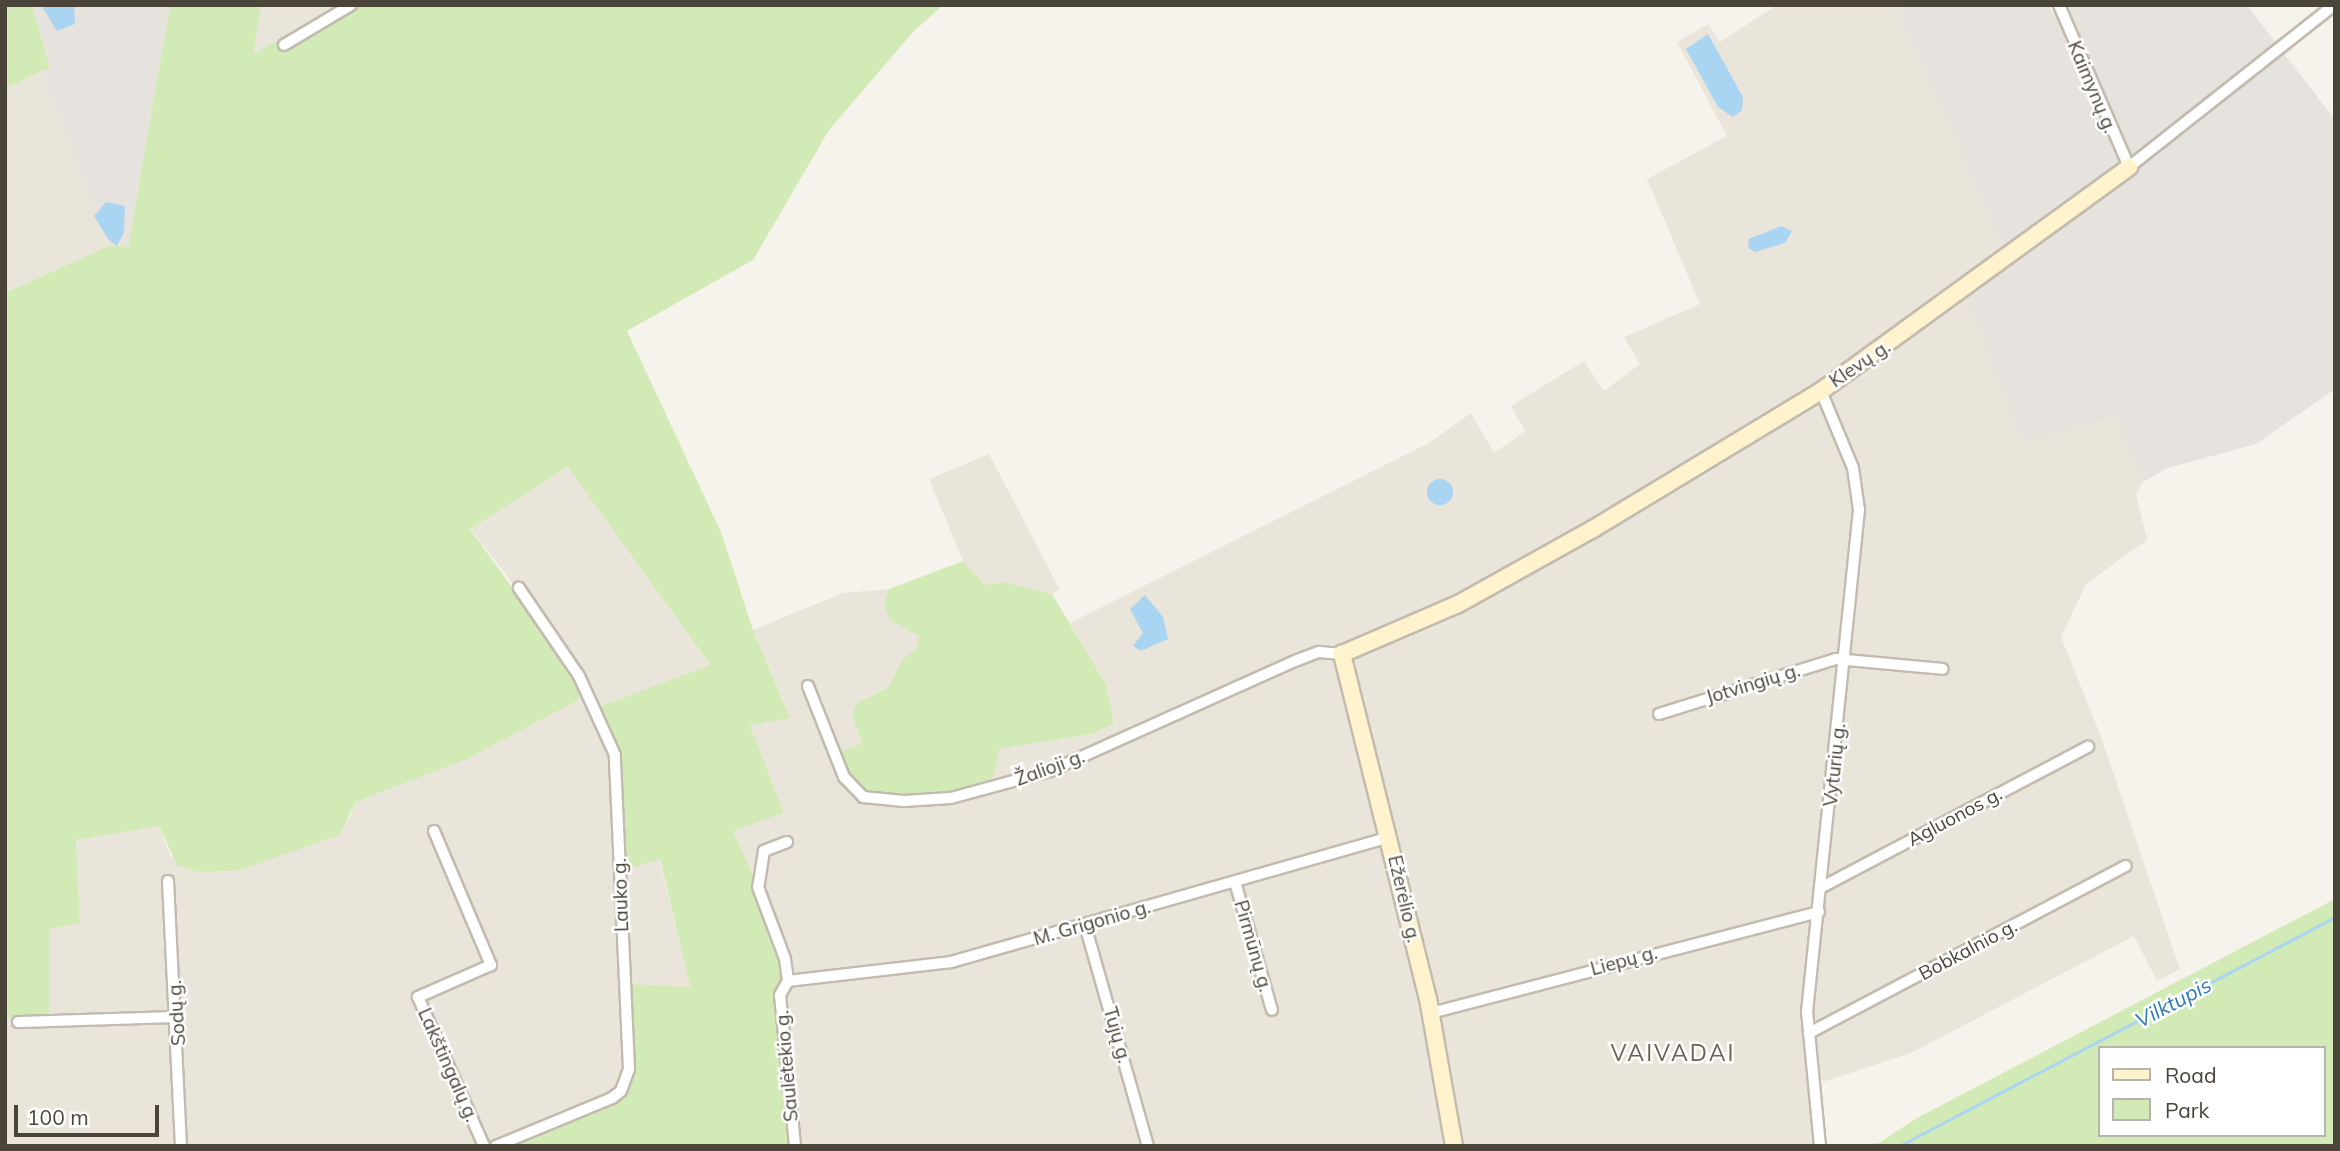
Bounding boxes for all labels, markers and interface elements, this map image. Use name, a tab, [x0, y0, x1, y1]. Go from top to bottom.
street label: Kaimynų g.	[2062, 38, 2122, 136]
street label: Klevų g.	[1825, 335, 1895, 393]
street label: Jotvingių g.	[1703, 659, 1803, 709]
street label: Vyturių g.	[1819, 722, 1851, 808]
street label: Žalioji g.	[1012, 745, 1088, 791]
street label: Agluonos g.	[1904, 783, 2006, 851]
street label: Ežerėlio g.	[1383, 853, 1425, 945]
street label: Lauko g.	[608, 858, 634, 932]
street label: M. Grigonio g.	[1031, 895, 1153, 951]
street label: Pirmūnų g.	[1229, 898, 1277, 994]
street label: Bobkalnio g.	[1915, 915, 2021, 985]
street label: Liepų g.	[1588, 941, 1660, 981]
water label: Vilktupis	[2131, 971, 2215, 1033]
street label: Sodų g.	[163, 979, 191, 1047]
street label: Tujų g.	[1098, 1004, 1136, 1066]
street label: Lakštingalų g.	[413, 1005, 483, 1125]
street label: Saulėtekio g.	[771, 1009, 803, 1123]
district label: VAIVADAI	[1611, 1039, 1735, 1067]
legend	[2098, 1046, 2326, 1137]
text: Road	[2165, 1062, 2216, 1088]
scale bar	[18, 1092, 163, 1136]
text: Park	[2165, 1097, 2209, 1123]
text: 100 m	[27, 1104, 89, 1130]

